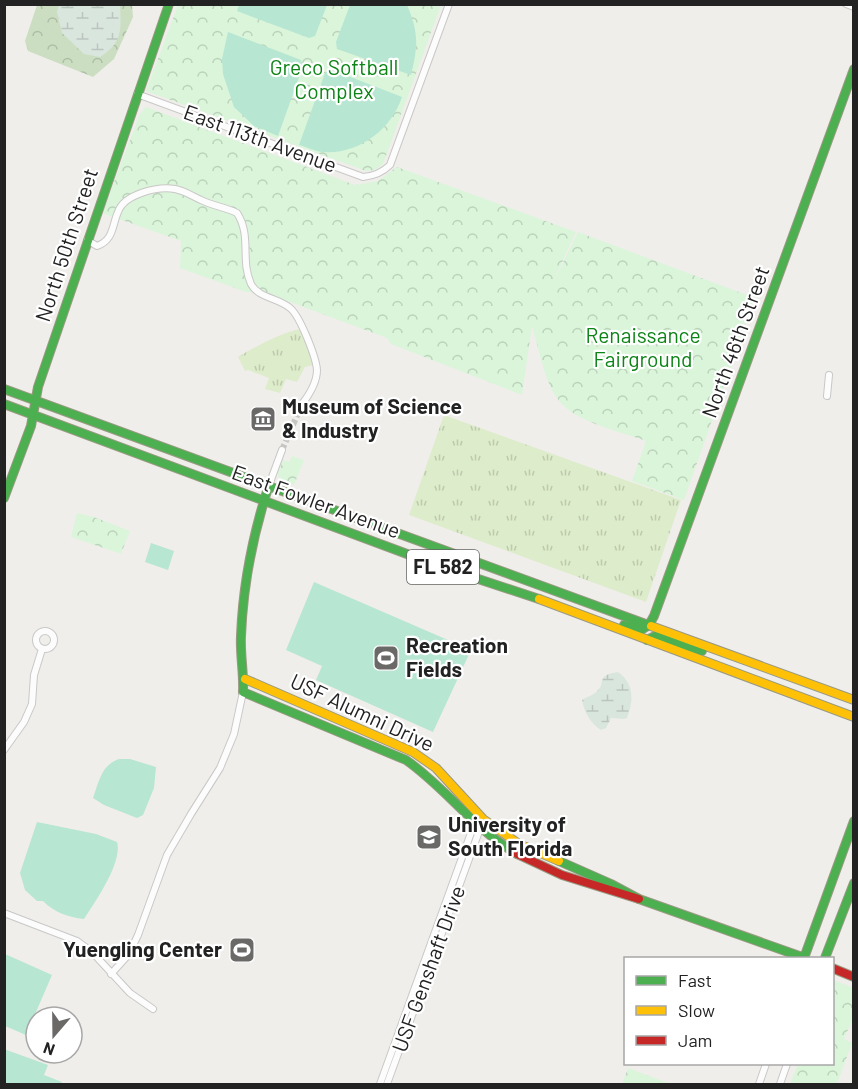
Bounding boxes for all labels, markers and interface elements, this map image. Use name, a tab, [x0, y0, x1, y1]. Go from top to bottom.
park label: Greco Softball Complex	[270, 54, 398, 103]
street label: East 113th Avenue	[181, 98, 340, 177]
street label: North 50th Street	[29, 165, 102, 324]
street label: North 46th Street	[696, 262, 774, 421]
park label: Renaissance Fairground	[585, 322, 701, 371]
place label: Museum of Science & Industry	[282, 393, 462, 442]
museum icon: Museum of Science & Industry	[248, 404, 278, 434]
street label: East Fowler Avenue	[229, 459, 404, 543]
road number: FL 582	[407, 550, 479, 584]
place label: Recreation Fields	[406, 632, 508, 681]
sports icon: Recreation Fields	[371, 643, 401, 673]
street label: USF Alumni Drive	[287, 667, 439, 756]
place label: University of South Florida	[448, 811, 572, 860]
school or university icon: University of South Florida	[414, 822, 444, 852]
street label: USF Genshaft Drive	[386, 882, 469, 1055]
sports icon: Yuengling Center	[227, 935, 257, 965]
place label: Yuengling Center	[63, 936, 222, 961]
legend	[624, 957, 834, 1065]
text: Fast	[678, 969, 712, 991]
text: Slow	[678, 999, 715, 1021]
north arrow	[24, 1005, 84, 1065]
text: Jam	[678, 1029, 712, 1051]
text: N	[40, 1039, 57, 1060]

